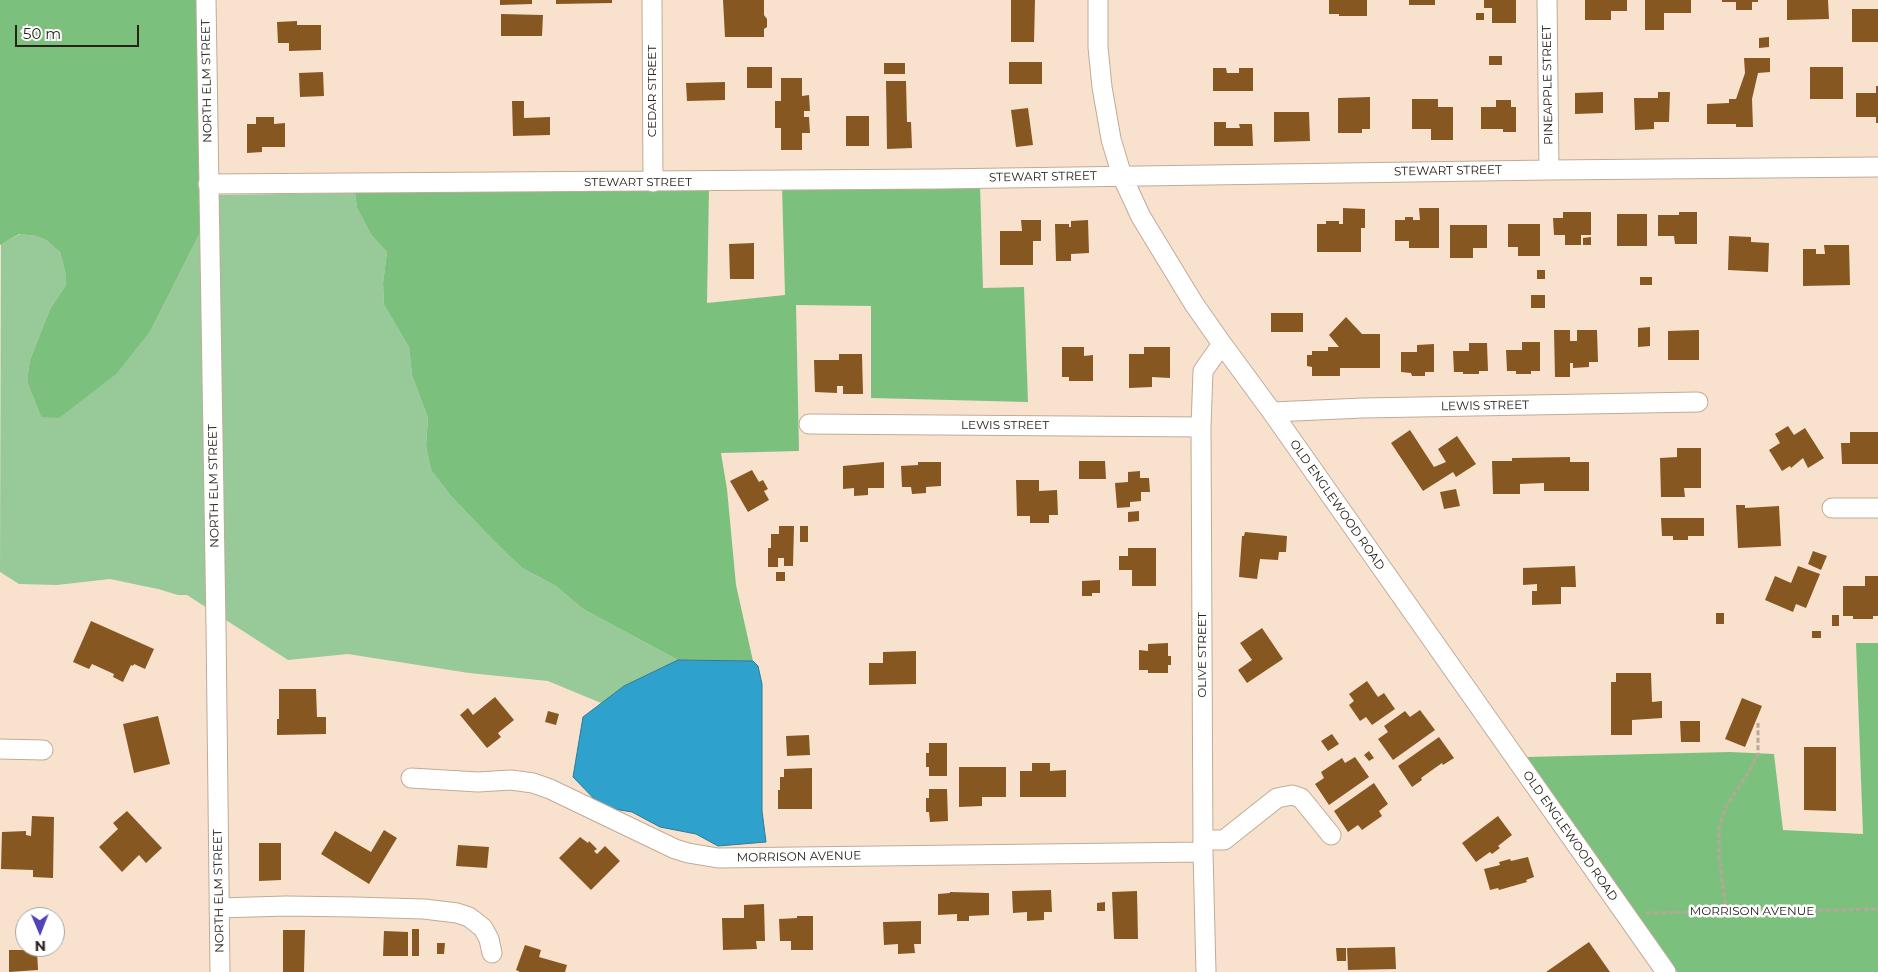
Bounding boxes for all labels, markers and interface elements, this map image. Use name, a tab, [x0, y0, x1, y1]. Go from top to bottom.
scale bar	[18, 15, 141, 47]
street label: NORTH ELM STREET	[199, 19, 215, 143]
text: 50 m	[23, 24, 61, 43]
street label: PINEAPPLE STREET	[1540, 25, 1556, 145]
street label: CEDAR STREET	[645, 45, 659, 137]
street label: STEWART STREET	[1394, 163, 1502, 179]
street label: STEWART STREET	[989, 169, 1097, 185]
street label: STEWART STREET	[584, 175, 692, 189]
street label: LEWIS STREET	[1441, 398, 1529, 414]
street label: LEWIS STREET	[961, 418, 1049, 432]
street label: NORTH ELM STREET	[206, 424, 222, 548]
street label: OLD ENGLEWOOD ROAD	[1286, 437, 1388, 573]
street label: OLIVE STREET	[1195, 612, 1209, 698]
street label: OLD ENGLEWOOD ROAD	[1519, 768, 1621, 904]
street label: NORTH ELM STREET	[211, 829, 227, 953]
street label: MORRISON AVENUE	[737, 849, 861, 865]
street label: MORRISON AVENUE	[1690, 904, 1814, 918]
north arrow	[15, 907, 65, 957]
text: N	[34, 937, 46, 955]

